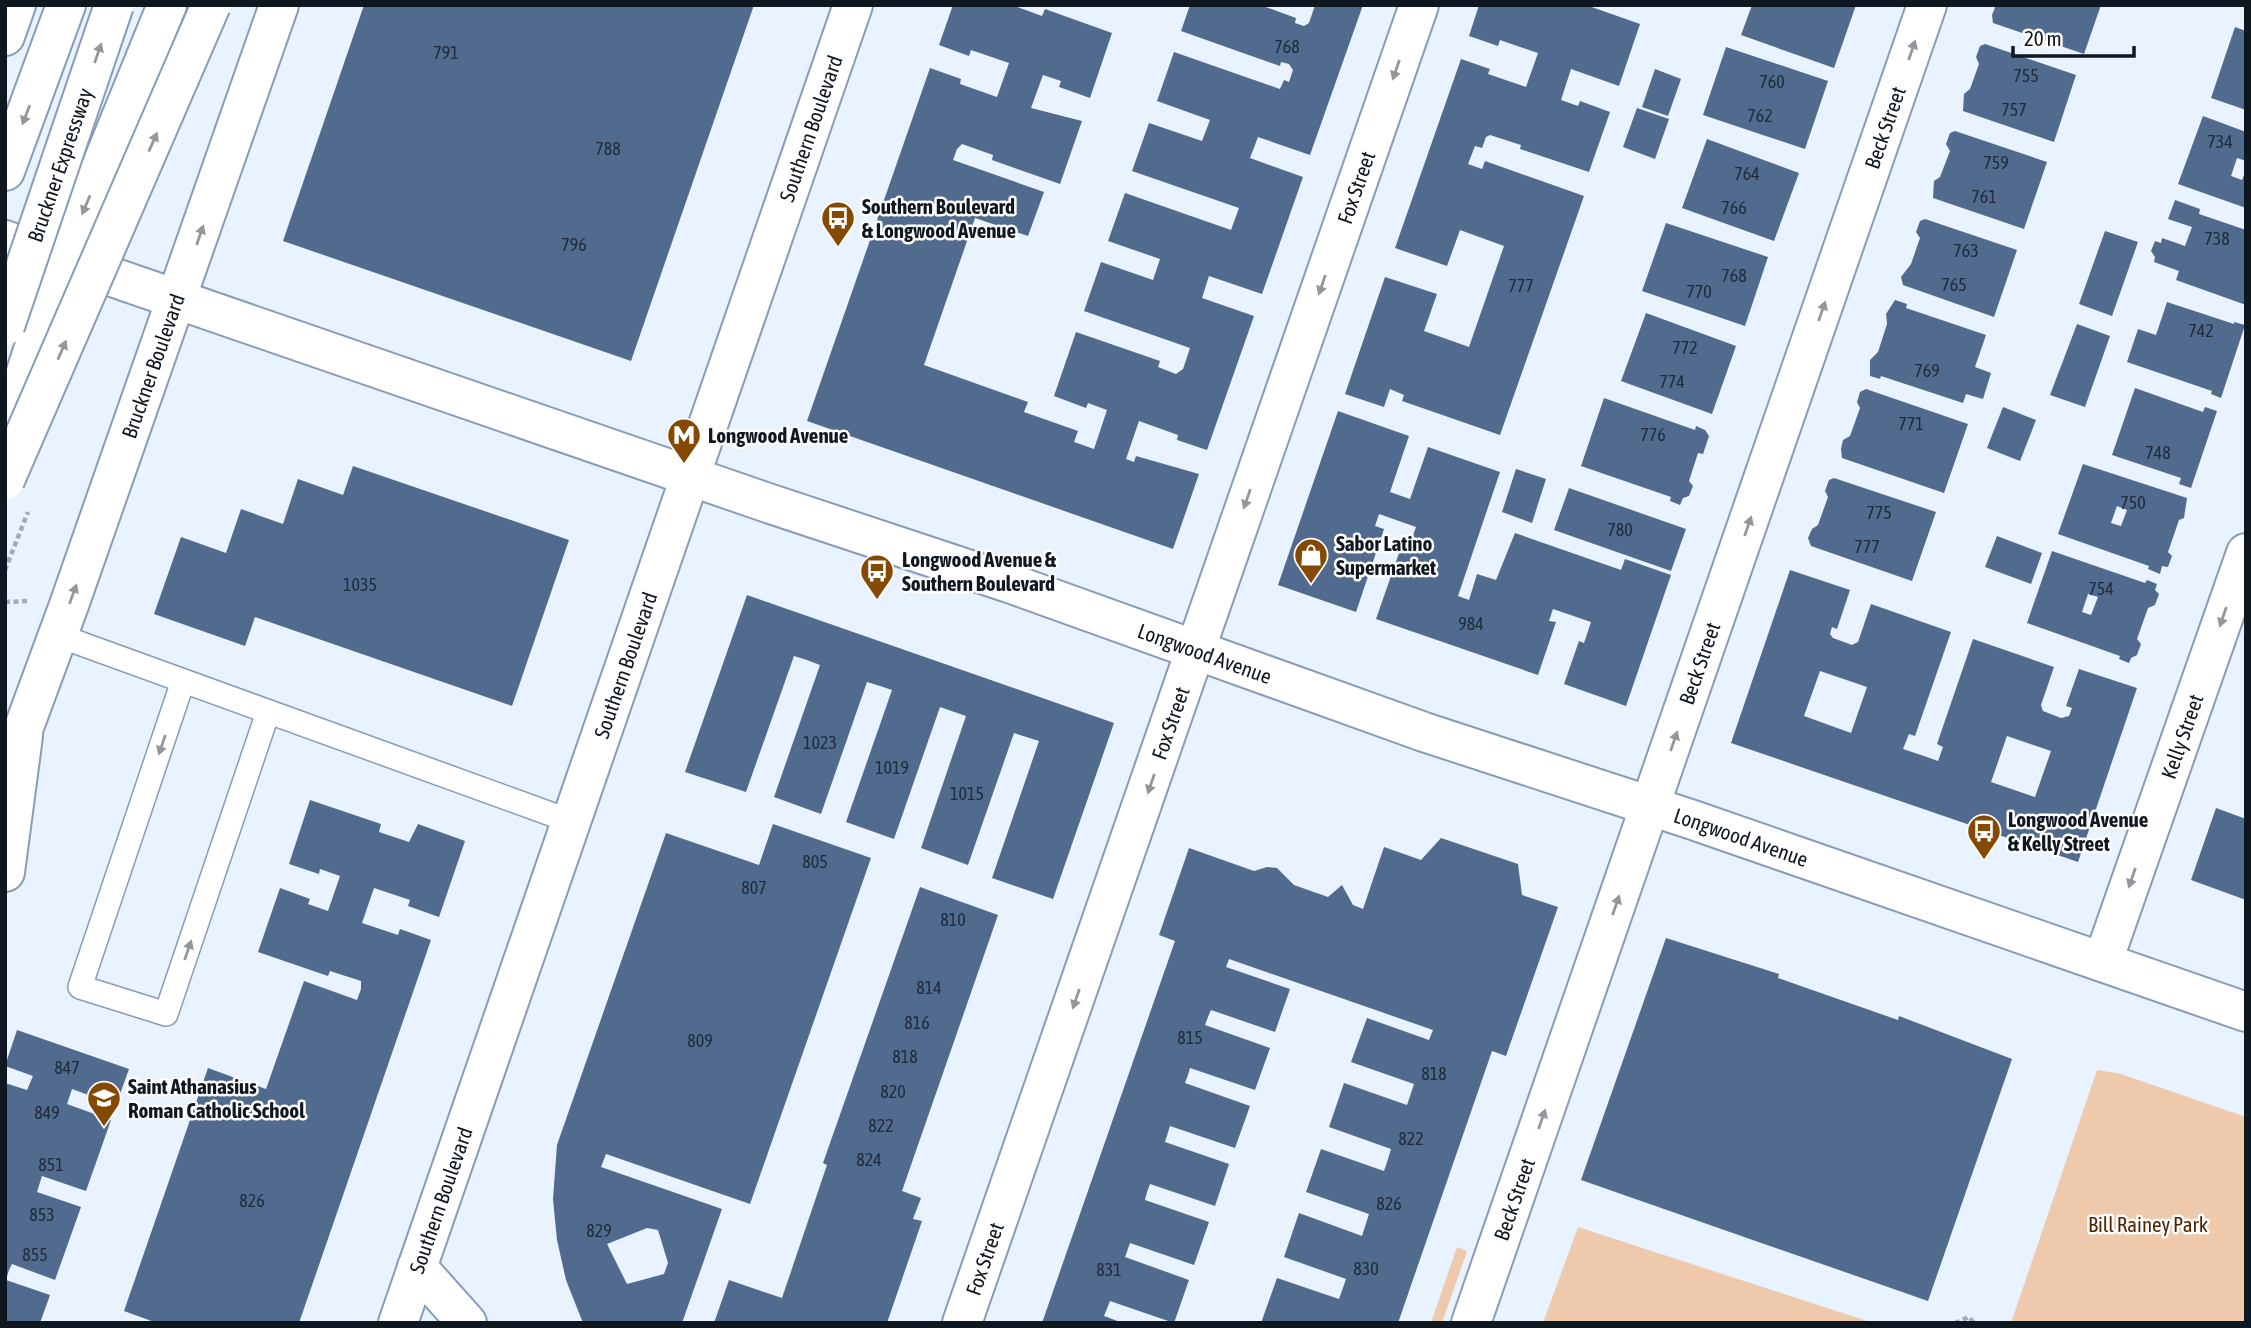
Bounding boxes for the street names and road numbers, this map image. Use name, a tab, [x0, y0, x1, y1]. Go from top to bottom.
street label: Southern Boulevard	[774, 52, 847, 204]
street label: Beck Street	[1859, 83, 1910, 172]
street label: Bruckner Expressway	[22, 85, 97, 245]
street label: Fox Street	[1332, 148, 1379, 227]
street label: Bruckner Boulevard	[116, 291, 189, 441]
street label: Southern Boulevard	[589, 589, 661, 741]
street label: Longwood Avenue	[1135, 618, 1275, 688]
street label: Beck Street	[1674, 619, 1725, 708]
street label: Fox Street	[1146, 684, 1194, 763]
street label: Kelly Street	[2156, 691, 2208, 782]
street label: Longwood Avenue	[1671, 803, 1811, 871]
street label: Southern Boulevard	[404, 1124, 477, 1276]
street label: Beck Street	[1489, 1155, 1539, 1244]
street label: Fox Street	[961, 1219, 1008, 1298]

